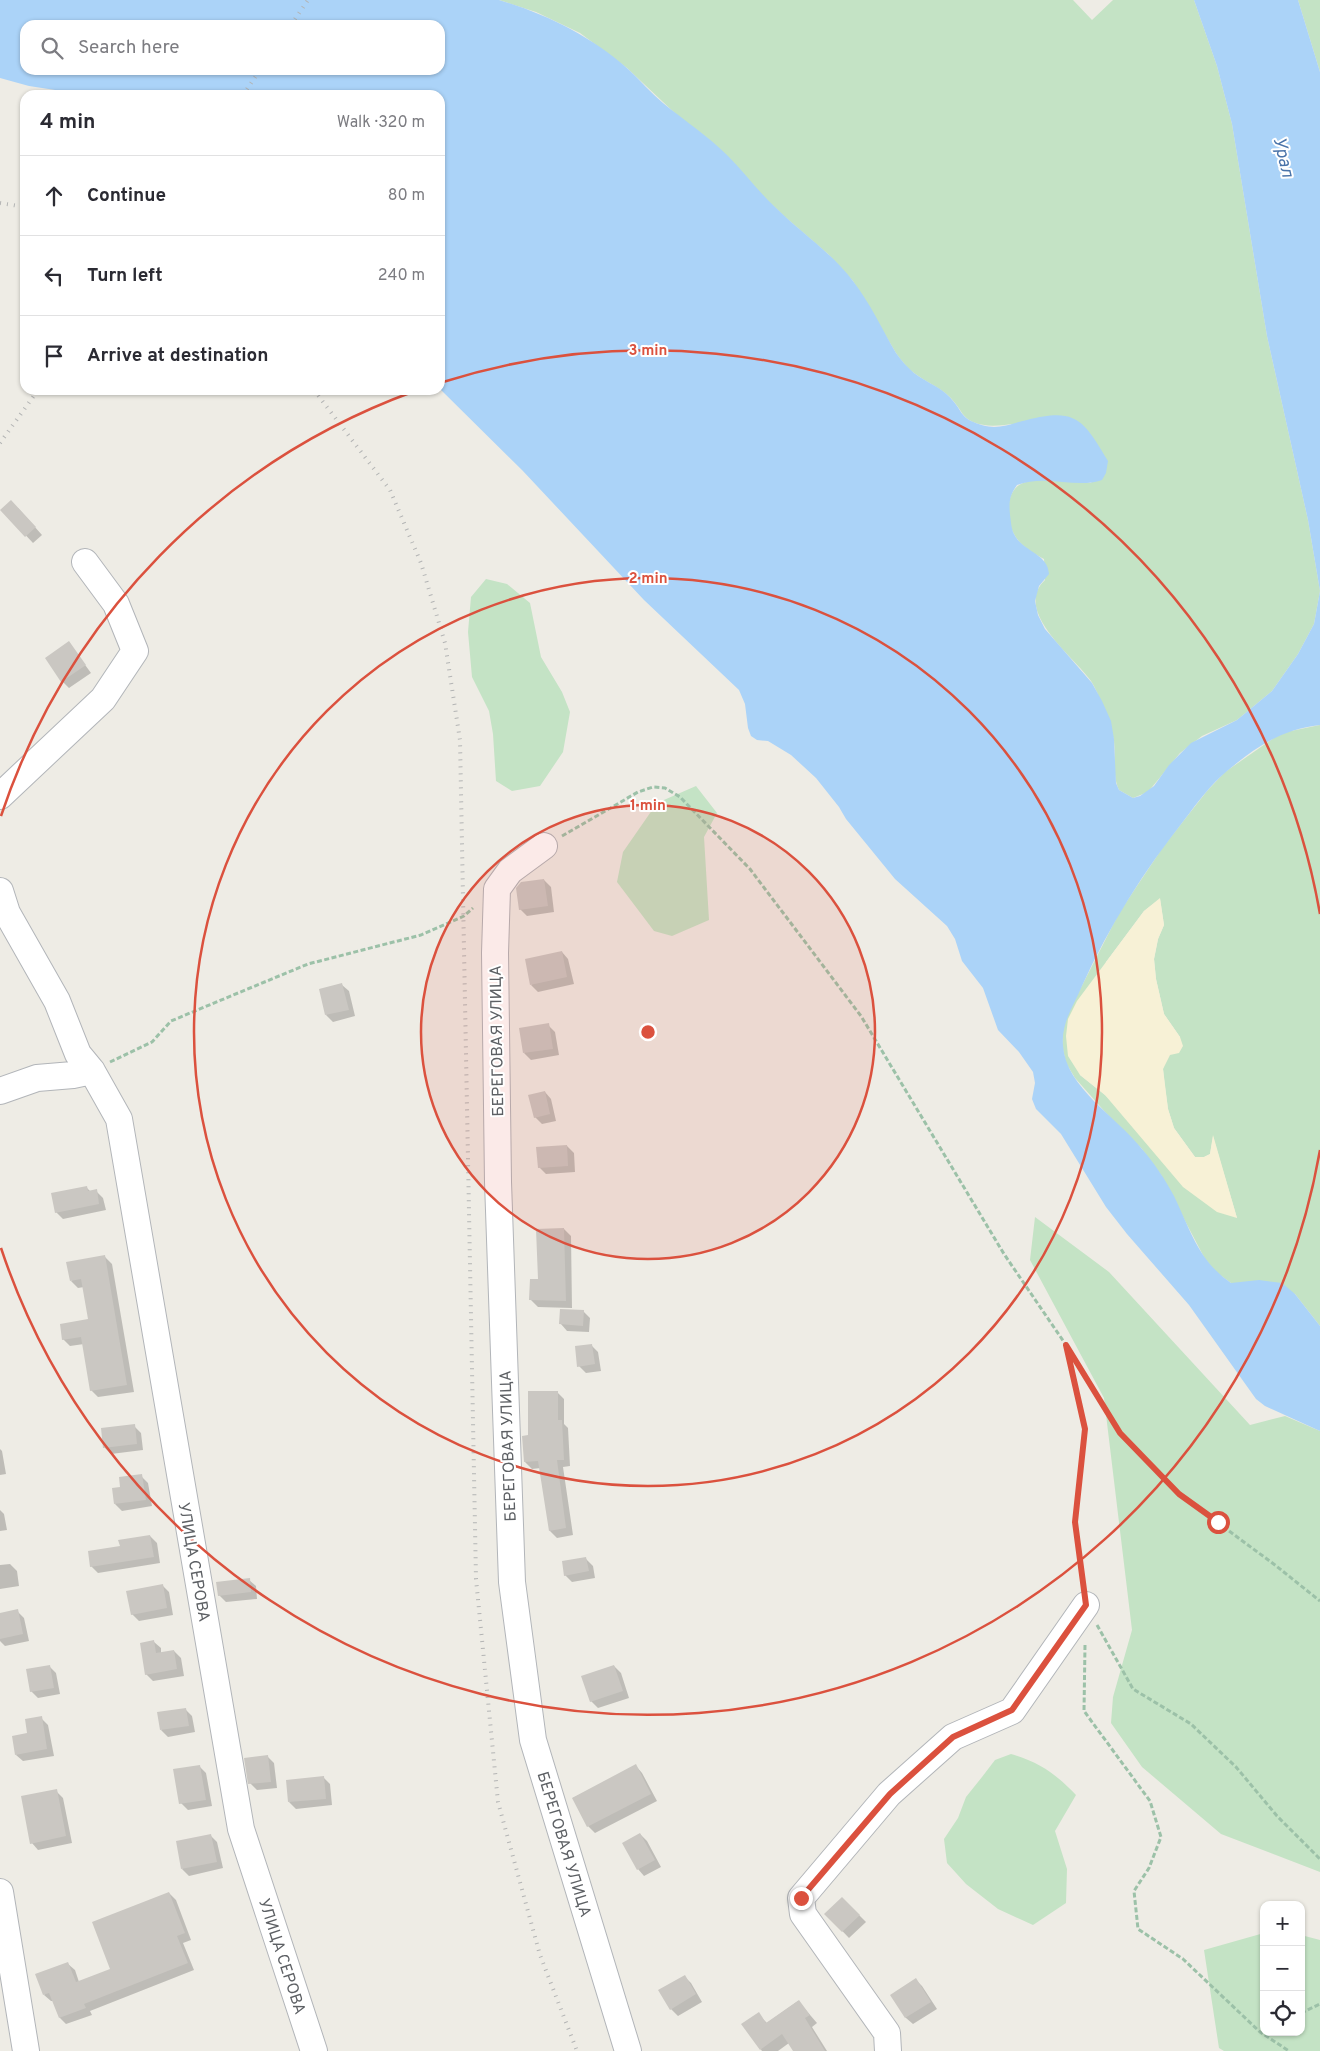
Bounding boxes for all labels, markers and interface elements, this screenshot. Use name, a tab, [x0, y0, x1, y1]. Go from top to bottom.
search box	[20, 20, 445, 75]
icon: search	[38, 34, 66, 62]
text: Search here	[78, 36, 180, 60]
text: 4 min	[40, 109, 96, 136]
text: Walk · 320 m	[337, 113, 425, 133]
water label: Урал	[1267, 135, 1298, 180]
icon: ahead	[40, 182, 68, 210]
text: Continue	[87, 184, 166, 208]
text: 80 m	[388, 186, 425, 206]
icon: left	[40, 262, 68, 290]
text: Turn left	[87, 264, 163, 288]
text: 240 m	[378, 266, 425, 286]
icon: arrive	[40, 342, 68, 370]
text: 3 min	[628, 342, 668, 361]
text: Arrive at destination	[87, 344, 268, 368]
text: 2 min	[628, 570, 668, 589]
text: 1 min	[630, 797, 666, 816]
street label: БЕРЕГОВАЯ УЛИЦА	[487, 965, 509, 1117]
centre of rings	[639, 1023, 657, 1041]
street label: БЕРЕГОВАЯ УЛИЦА	[496, 1370, 522, 1522]
street label: УЛИЦА СЕРОВА	[173, 1501, 213, 1624]
route start	[1207, 1511, 1230, 1534]
street label: БЕРЕГОВАЯ УЛИЦА	[531, 1769, 595, 1920]
route end	[790, 1887, 813, 1910]
street label: УЛИЦА СЕРОВА	[253, 1896, 309, 2017]
map controls	[1260, 1901, 1305, 2036]
button: +	[1260, 1901, 1305, 1946]
button: −	[1260, 1946, 1305, 1991]
button: locate	[1260, 1991, 1305, 2036]

